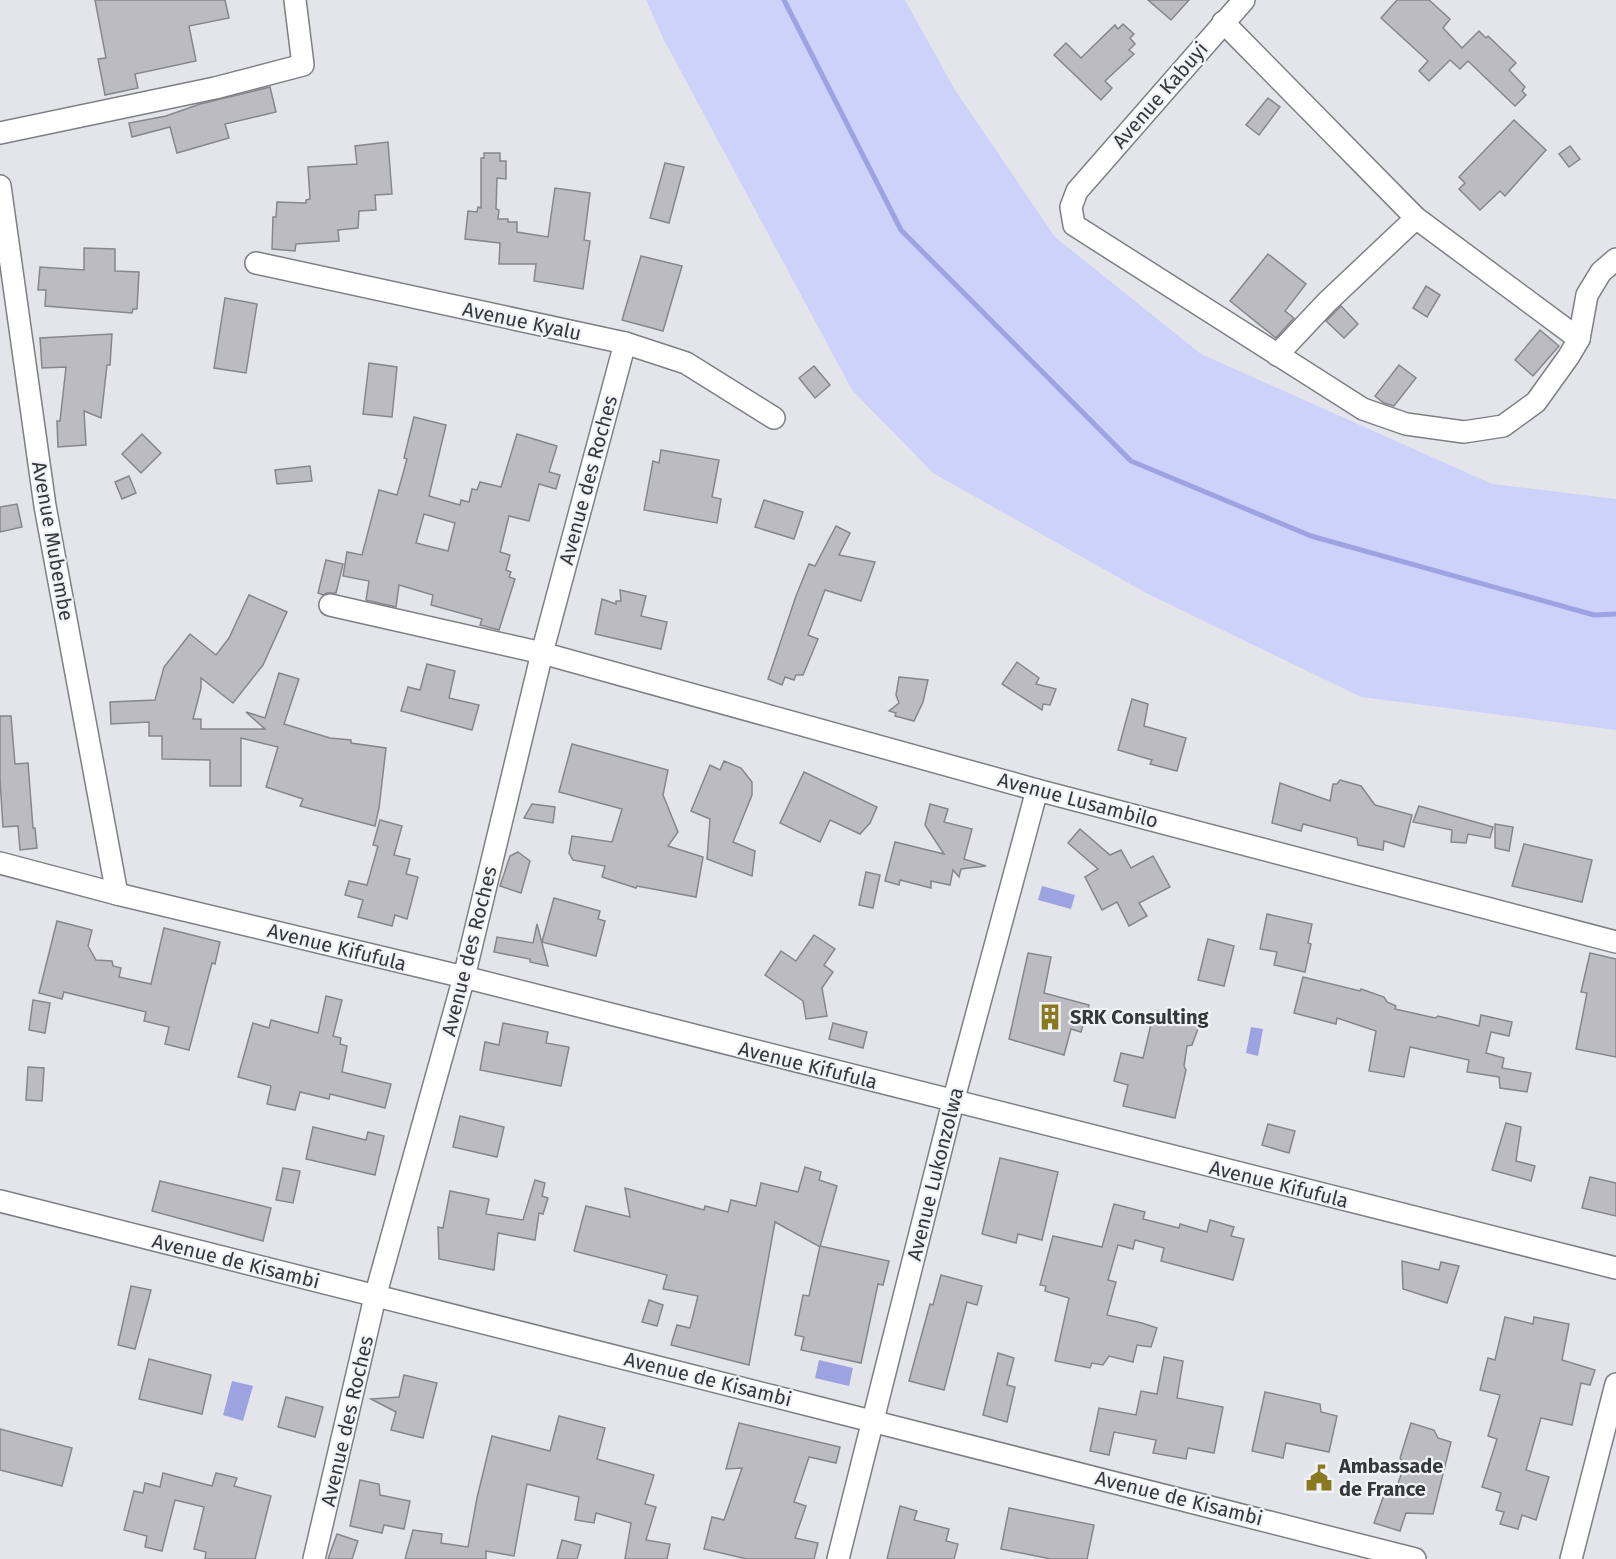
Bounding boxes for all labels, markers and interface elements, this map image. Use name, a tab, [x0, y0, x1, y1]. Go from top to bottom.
street label: Avenue Kabuyi	[1107, 37, 1213, 153]
street label: Avenue Kyalu	[460, 297, 584, 345]
street label: Avenue des Roches	[554, 393, 622, 567]
street label: Avenue Mubembe	[27, 459, 79, 623]
street label: Avenue Lusambilo	[995, 767, 1161, 833]
street label: Avenue des Roches	[436, 864, 502, 1038]
street label: Avenue Kifufula	[265, 918, 409, 976]
building icon: SRK Consulting	[1035, 1002, 1065, 1032]
place label: SRK Consulting	[1070, 1005, 1209, 1029]
street label: Avenue Kifufula	[736, 1036, 880, 1094]
street label: Avenue Lukonzolwa	[902, 1085, 968, 1263]
street label: Avenue Kifufula	[1207, 1155, 1351, 1213]
street label: Avenue de Kisambi	[150, 1229, 322, 1293]
street label: Avenue des Roches	[316, 1333, 378, 1509]
street label: Avenue de Kisambi	[622, 1347, 794, 1411]
place label: Ambassade de France	[1338, 1454, 1443, 1501]
public building icon: Ambassade de France	[1304, 1463, 1334, 1493]
street label: Avenue de Kisambi	[1093, 1466, 1265, 1530]

